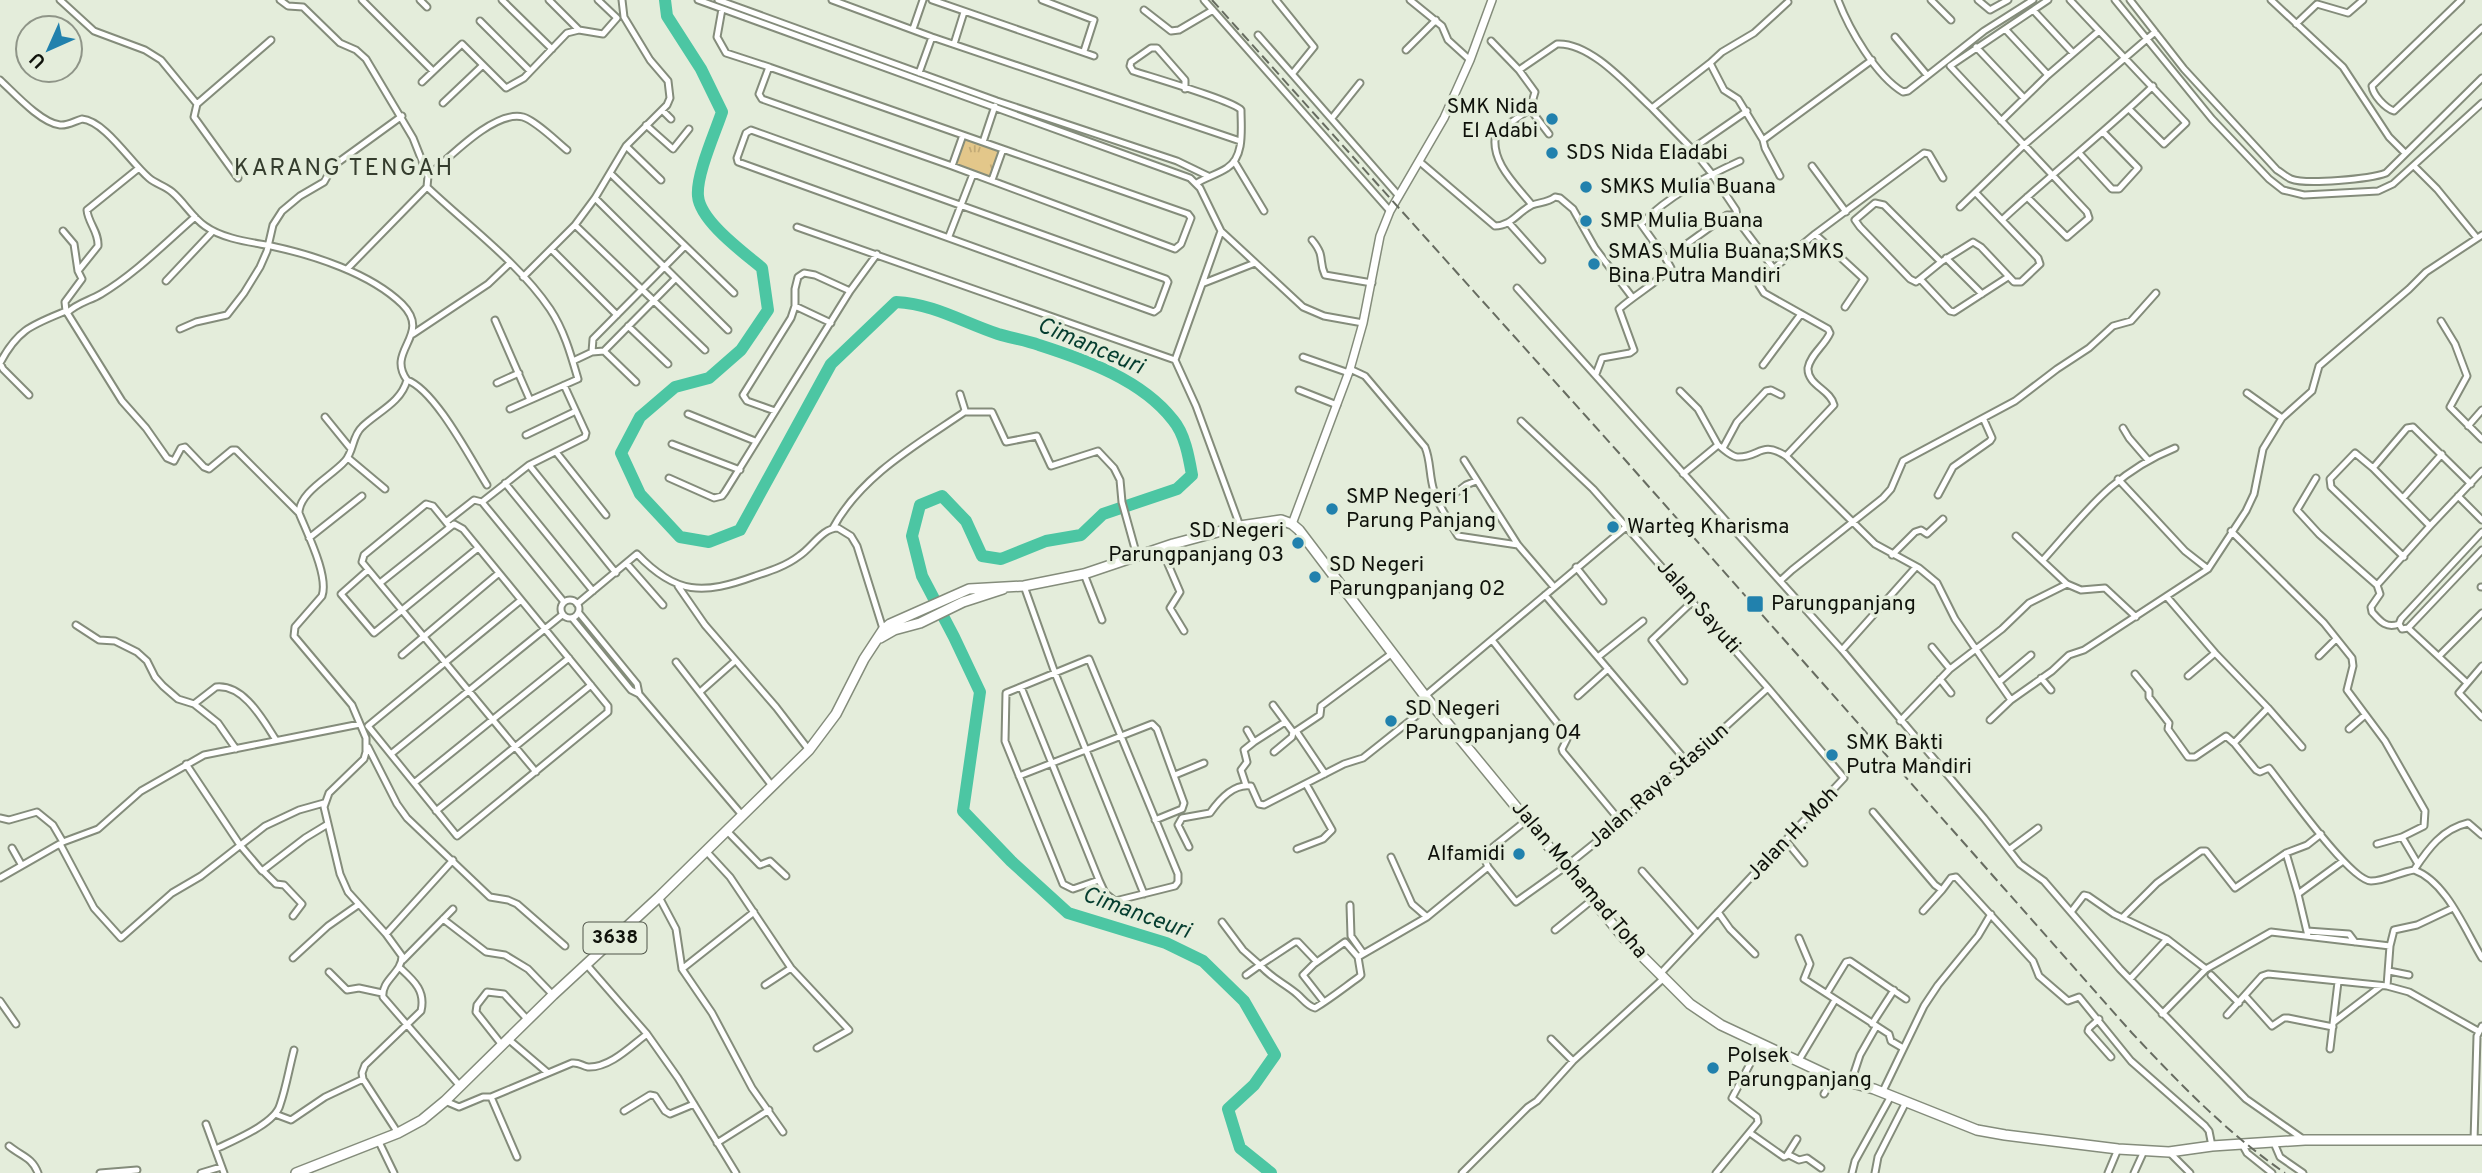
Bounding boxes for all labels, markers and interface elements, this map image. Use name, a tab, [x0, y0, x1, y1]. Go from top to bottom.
north arrow	[14, 14, 84, 84]
text: U	[25, 46, 52, 73]
place label: SMK Nida El Adabi	[1447, 94, 1538, 145]
marker: SMK Nida El Adabi	[1544, 111, 1560, 127]
place label: SDS Nida Eladabi	[1566, 140, 1728, 167]
marker: SDS Nida Eladabi	[1544, 145, 1560, 161]
district label: KARANG TENGAH	[234, 154, 454, 184]
place label: SMKS Mulia Buana	[1600, 174, 1776, 201]
marker: SMKS Mulia Buana	[1578, 179, 1594, 195]
place label: SMP Mulia Buana	[1600, 208, 1763, 235]
marker: SMP Mulia Buana	[1578, 213, 1594, 229]
place label: SMAS Mulia Buana;SMKS Bina Putra Mandiri	[1608, 239, 1844, 290]
marker: SMAS Mulia Buana;SMKS Bina Putra Mandiri	[1586, 256, 1602, 272]
water label: Cimanceuri	[1032, 312, 1149, 383]
place label: SMP Negeri 1 Parung Panjang	[1346, 484, 1496, 535]
marker: SMP Negeri 1 Parung Panjang	[1324, 501, 1340, 517]
place label: Warteg Kharisma	[1627, 514, 1789, 541]
place label: SD Negeri Parungpanjang 03	[1108, 518, 1284, 569]
marker: Warteg Kharisma	[1605, 519, 1621, 535]
marker: SD Negeri Parungpanjang 03	[1290, 535, 1306, 551]
place label: SD Negeri Parungpanjang 02	[1329, 552, 1505, 603]
street label: Jalan Sayuti	[1650, 555, 1746, 659]
marker: SD Negeri Parungpanjang 02	[1307, 569, 1323, 585]
place label: Parungpanjang	[1771, 591, 1916, 618]
marker: Parungpanjang	[1745, 594, 1765, 614]
place label: SD Negeri Parungpanjang 04	[1405, 696, 1581, 747]
marker: SD Negeri Parungpanjang 04	[1383, 713, 1399, 729]
street label: Jalan Raya Stasiun	[1583, 718, 1735, 854]
place label: SMK Bakti Putra Mandiri	[1846, 730, 1972, 781]
marker: SMK Bakti Putra Mandiri	[1824, 747, 1840, 763]
street label: Jalan H. Moh	[1741, 781, 1845, 887]
street label: Jalan Mohamad Toha	[1505, 795, 1653, 965]
place label: Alfamidi	[1427, 841, 1505, 868]
marker: Alfamidi	[1511, 846, 1527, 862]
water label: Cimanceuri	[1078, 881, 1195, 947]
road number: 3638	[584, 922, 646, 954]
place label: Polsek Parungpanjang	[1727, 1043, 1872, 1094]
marker: Polsek Parungpanjang	[1705, 1060, 1721, 1076]

